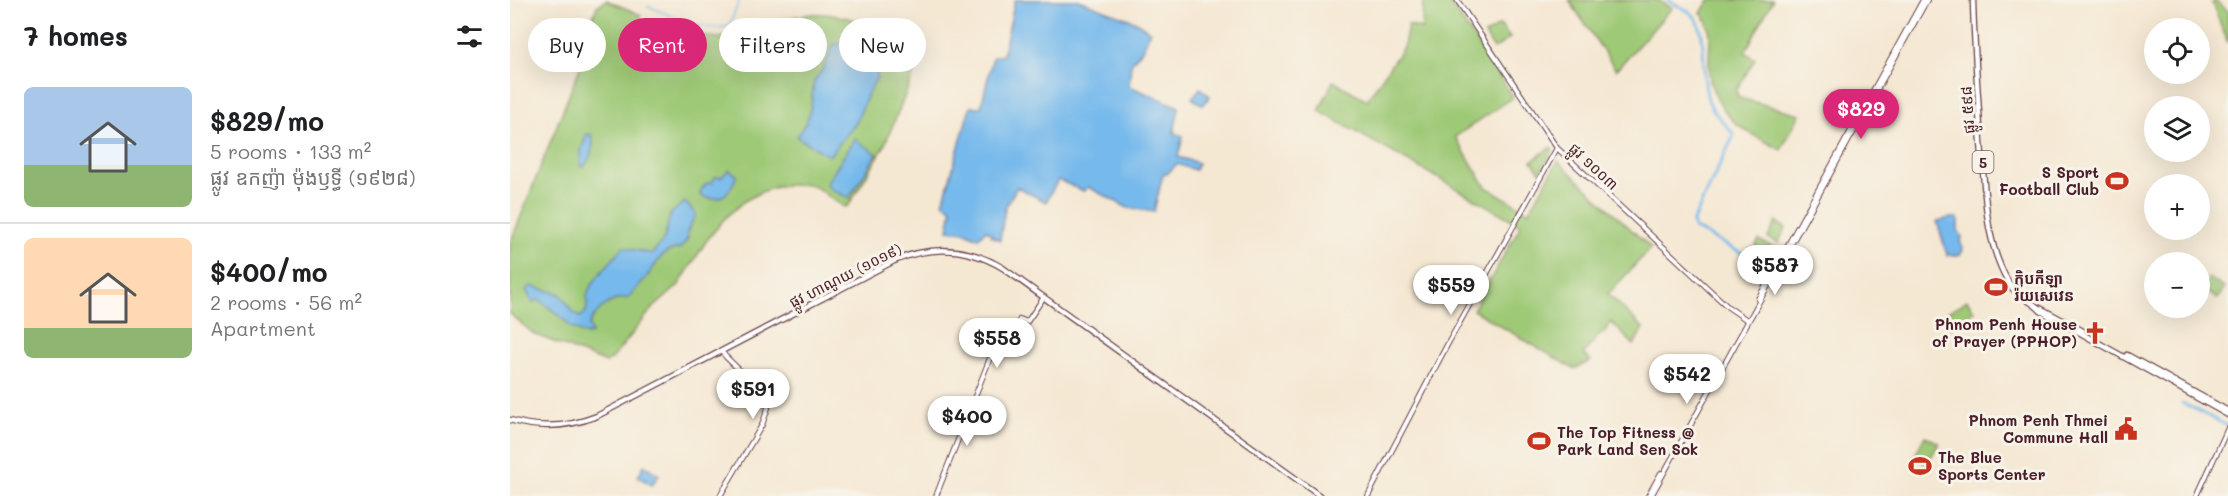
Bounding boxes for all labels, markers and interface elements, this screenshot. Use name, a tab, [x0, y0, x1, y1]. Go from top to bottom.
chip: Buy	[528, 18, 606, 72]
chip: Rent	[618, 18, 707, 72]
chip: Filters	[719, 18, 827, 72]
chip: New	[839, 18, 926, 72]
map controls	[2144, 18, 2210, 318]
button: locate	[2144, 18, 2210, 84]
text: 7 homes	[24, 19, 128, 53]
icon: filters	[453, 20, 486, 53]
street label: ផ្លូវ ៥៩៨	[1955, 85, 1983, 135]
pin: $829	[1825, 89, 1897, 140]
text: $829	[1837, 95, 1885, 121]
button: layers	[2144, 96, 2210, 162]
text: $829/mo	[210, 104, 324, 138]
icon: home	[72, 111, 144, 183]
text: 5 rooms · 133 m²	[210, 138, 371, 164]
street label: ផ្លូវ ១០០៣	[1562, 138, 1623, 197]
road number: 5	[1972, 151, 1994, 173]
place label: S Sport Football Club	[1999, 162, 2099, 199]
text: ផ្លូវ ឧកញ៉ា ម៉ុងឫទ្ធី (១៩២៨)	[210, 164, 415, 190]
sports icon: S Sport Football Club	[2104, 168, 2130, 194]
button: +	[2144, 174, 2210, 240]
street label: ផ្លូវ ហាណូយ (១០១៩)	[785, 238, 907, 316]
pin: $587	[1739, 245, 1811, 296]
text: $587	[1751, 251, 1799, 277]
button: −	[2144, 252, 2210, 318]
text: $400/mo	[210, 255, 328, 289]
icon: home	[72, 262, 144, 334]
pin: $559	[1415, 265, 1487, 316]
place label: ក្លិបកីឡា រ៉យសេវេន	[2014, 268, 2074, 305]
text: $559	[1427, 271, 1475, 297]
sports icon: ក្លិបកីឡា រ៉យសេវេន	[1983, 274, 2009, 300]
text: 2 rooms · 56 m²	[210, 289, 362, 315]
place label: Phnom Penh House of Prayer (PPHOP)	[1932, 314, 2077, 351]
text: Apartment	[210, 315, 316, 341]
pin: $558	[961, 318, 1033, 369]
church icon: Phnom Penh House of Prayer (PPHOP)	[2082, 320, 2108, 346]
text: $558	[973, 324, 1021, 350]
pin: $542	[1651, 354, 1723, 405]
text: $542	[1663, 360, 1711, 386]
pin: $591	[717, 369, 789, 420]
text: $591	[731, 375, 775, 401]
pin: $400	[931, 396, 1003, 447]
text: $400	[942, 402, 992, 428]
place label: Phnom Penh Thmei Commune Hall	[1969, 410, 2108, 447]
public building icon: Phnom Penh Thmei Commune Hall	[2113, 416, 2139, 442]
place label: The Top Fitness @ Park Land Sen Sok	[1557, 422, 1698, 459]
sports icon: The Top Fitness @ Park Land Sen Sok	[1526, 428, 1552, 454]
place label: The Blue Sports Center	[1938, 447, 2046, 484]
sports icon: The Blue Sports Center	[1907, 453, 1933, 479]

